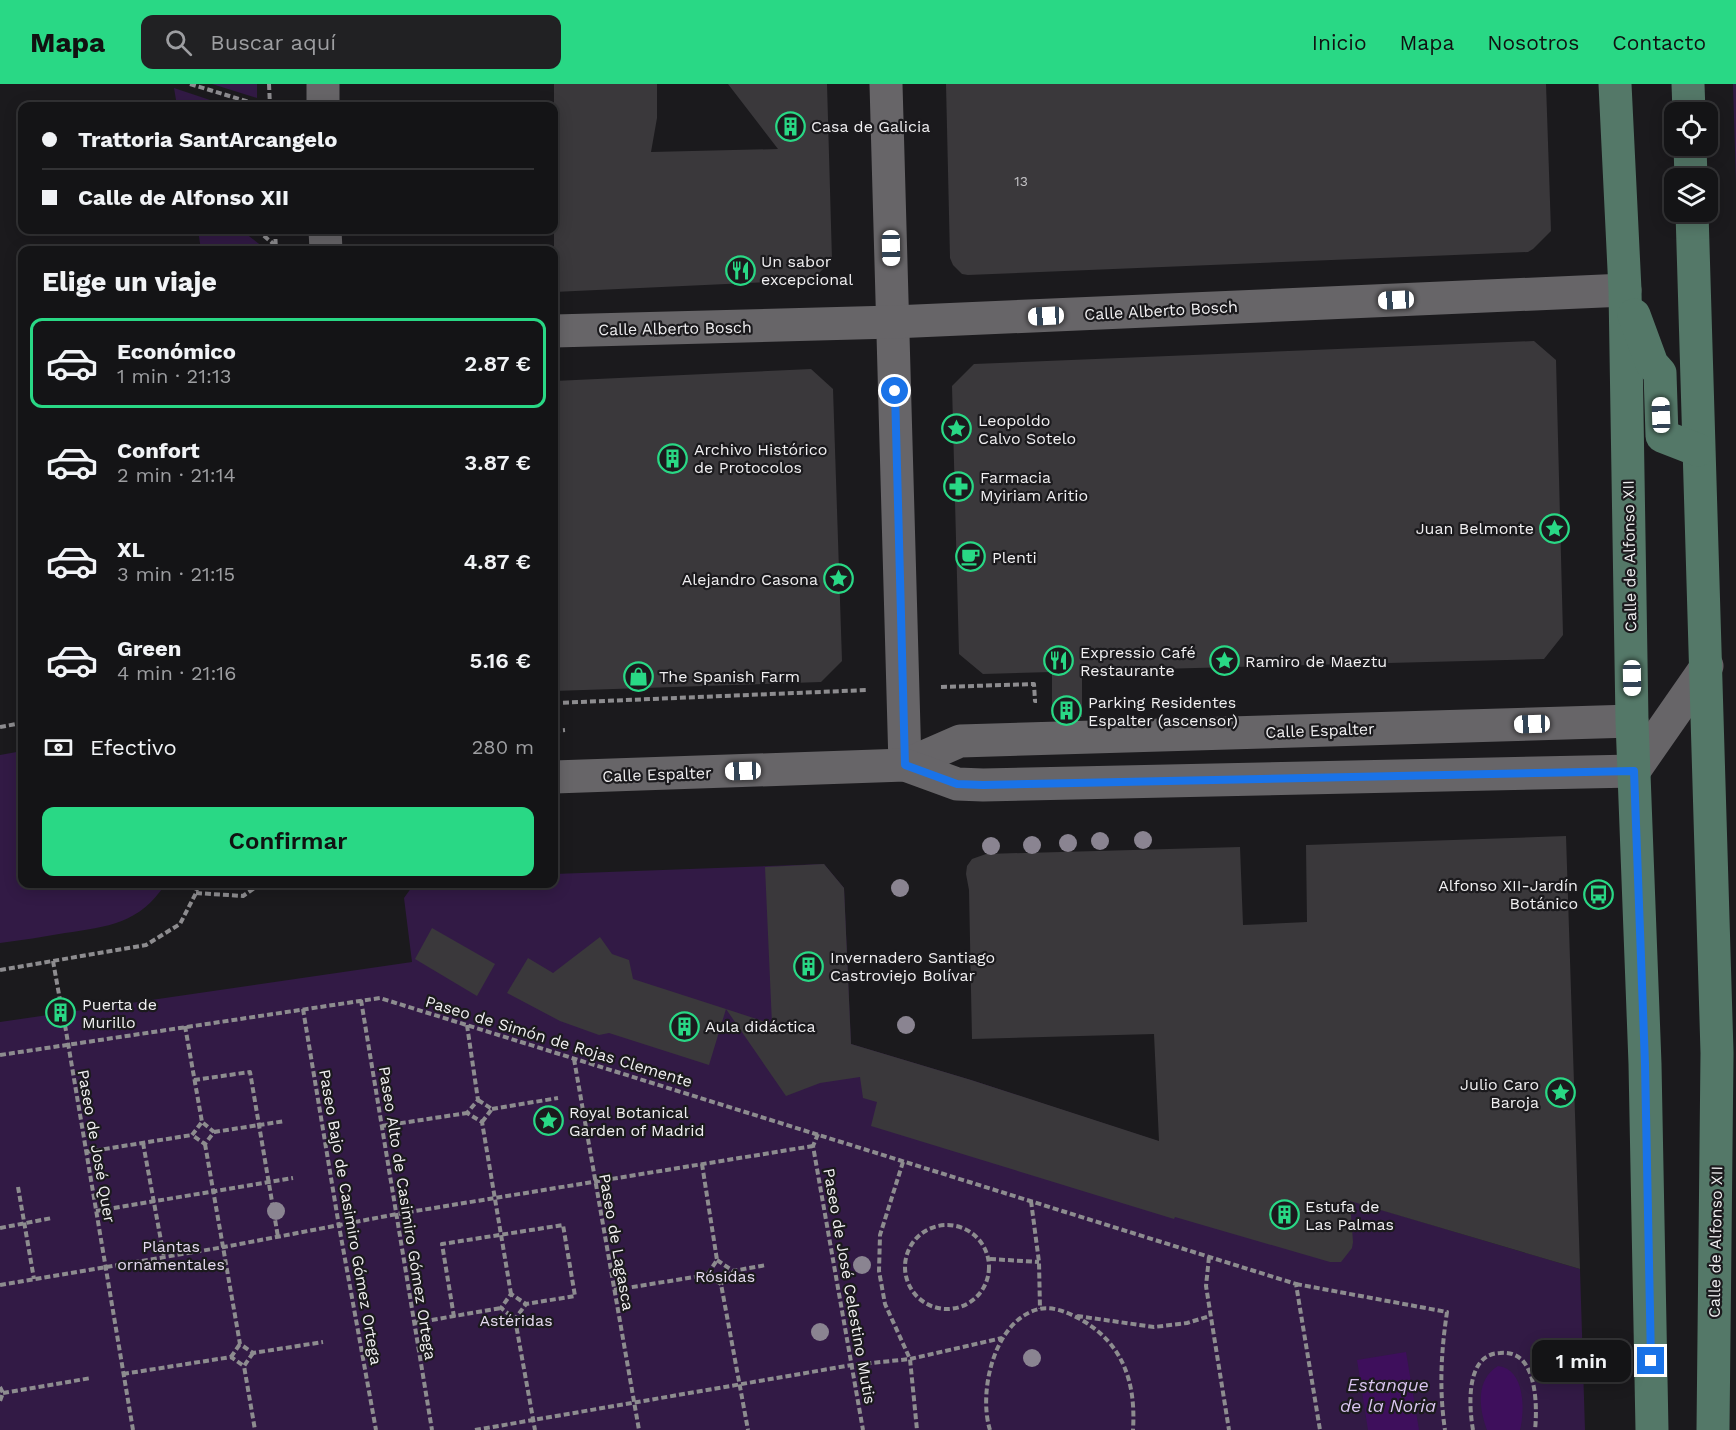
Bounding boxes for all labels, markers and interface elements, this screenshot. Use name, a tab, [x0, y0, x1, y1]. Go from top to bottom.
search box	[141, 15, 561, 69]
text: Mapa	[30, 26, 105, 59]
icon: search	[162, 26, 195, 59]
text: Buscar aquí	[210, 30, 336, 55]
text: Inicio	[1312, 30, 1367, 55]
text: Mapa	[1400, 30, 1454, 55]
text: Nosotros	[1487, 30, 1579, 55]
text: Contacto	[1612, 30, 1706, 55]
map controls	[1664, 102, 1718, 222]
button: locate	[1664, 102, 1718, 156]
building icon: Casa de Galicia	[774, 110, 806, 142]
place label: Casa de Galicia	[811, 117, 930, 136]
text: Trattoria SantArcangelo	[78, 127, 337, 152]
button: layers	[1664, 168, 1718, 222]
house number: 13	[1014, 173, 1028, 189]
text: Calle de Alfonso XII	[78, 185, 289, 210]
car	[882, 230, 900, 266]
place label: Un sabor excepcional	[761, 252, 853, 289]
restaurant icon: Un sabor excepcional	[724, 254, 756, 286]
text: Elige un viaje	[42, 266, 217, 298]
car	[1378, 290, 1414, 310]
street label: Calle Alberto Bosch	[1084, 297, 1238, 324]
car	[1028, 306, 1064, 326]
street label: Calle Alberto Bosch	[598, 318, 752, 339]
icon: car	[45, 336, 99, 390]
text: Económico	[117, 339, 236, 364]
text: 2.87 €	[464, 351, 531, 376]
text: 1 min · 21:13	[117, 364, 231, 388]
route start	[881, 377, 908, 404]
car	[1651, 397, 1671, 433]
place label: Leopoldo Calvo Sotelo	[978, 411, 1076, 448]
place icon: Leopoldo Calvo Sotelo	[941, 413, 973, 445]
icon: car	[45, 435, 99, 489]
text: Confort	[117, 438, 200, 463]
place label: Archivo Histórico de Protocolos	[694, 440, 827, 477]
building icon: Archivo Histórico de Protocolos	[657, 442, 689, 474]
text: 3.87 €	[464, 450, 531, 475]
text: 2 min · 21:14	[117, 463, 236, 487]
place label: Farmacia Myiriam Aritio	[980, 468, 1088, 505]
pharmacy icon: Farmacia Myiriam Aritio	[943, 470, 975, 502]
street label: Calle de Alfonso XII	[1619, 480, 1640, 632]
place icon: Juan Belmonte	[1539, 512, 1571, 544]
place label: Juan Belmonte	[1416, 519, 1534, 538]
icon: car	[45, 534, 99, 588]
text: XL	[117, 537, 145, 562]
cafe icon: Plenti	[955, 541, 987, 573]
place label: Plenti	[992, 548, 1037, 567]
text: 4.87 €	[464, 549, 531, 574]
text: 3 min · 21:15	[117, 562, 235, 586]
place icon: Alejandro Casona	[823, 563, 855, 595]
place label: Alejandro Casona	[682, 570, 818, 589]
icon: car	[45, 633, 99, 687]
text: Green	[117, 636, 181, 661]
place label: Expressio Café Restaurante	[1080, 643, 1196, 680]
restaurant icon: Expressio Café Restaurante	[1043, 645, 1075, 677]
place icon: Ramiro de Maeztu	[1208, 645, 1240, 677]
text: 5.16 €	[470, 648, 531, 673]
place label: Ramiro de Maeztu	[1245, 652, 1387, 671]
shop icon: The Spanish Farm	[622, 660, 654, 692]
car	[1623, 660, 1641, 696]
text: 4 min · 21:16	[117, 661, 236, 685]
place label: The Spanish Farm	[659, 667, 800, 686]
place label: Parking Residentes Espalter (ascensor)	[1088, 693, 1238, 730]
building icon: Parking Residentes Espalter (ascensor)	[1051, 695, 1083, 727]
car	[1514, 714, 1550, 734]
street label: Calle Espalter	[1265, 719, 1375, 742]
icon: cash	[42, 731, 75, 764]
text: Efectivo	[90, 735, 177, 760]
text: 280 m	[472, 735, 534, 759]
car	[725, 761, 761, 781]
street label: Calle Espalter	[602, 763, 712, 786]
button: Confirmar	[42, 807, 534, 876]
place label: Alfonso XII-Jardín Botánico	[1438, 876, 1578, 913]
bus stop icon: Alfonso XII-Jardín Botánico	[1583, 878, 1615, 910]
place label: Invernadero Santiago Castroviejo Bolívar	[830, 948, 995, 985]
building icon: Invernadero Santiago Castroviejo Bolívar	[793, 950, 825, 982]
street label: Paseo de Simón de Rojas Clemente	[423, 992, 695, 1091]
place label: Puerta de Murillo	[82, 995, 157, 1032]
building icon: Puerta de Murillo	[45, 997, 77, 1029]
building icon: Aula didáctica	[668, 1010, 700, 1042]
place label: Aula didáctica	[705, 1017, 816, 1036]
street label: Paseo Alto de Casimiro Gómez Ortega	[375, 1065, 440, 1361]
street label: Paseo de José Quer	[74, 1068, 119, 1225]
street label: Paseo Bajo de Casimiro Gómez Ortega	[315, 1068, 386, 1366]
place label: Julio Caro Baroja	[1460, 1075, 1539, 1112]
place icon: Julio Caro Baroja	[1544, 1077, 1576, 1109]
place label: Royal Botanical Garden of Madrid	[569, 1103, 705, 1140]
place icon: Royal Botanical Garden of Madrid	[532, 1105, 564, 1137]
street label: Calle de Alfonso XII	[1705, 1166, 1726, 1318]
street label: Paseo de José Celestino Mutis	[819, 1167, 880, 1405]
street label: Paseo de Lagasca	[595, 1172, 638, 1312]
place label: Estufa de Las Palmas	[1305, 1197, 1394, 1234]
building icon: Estufa de Las Palmas	[1268, 1199, 1300, 1231]
park label: Plantas ornamentales	[117, 1237, 225, 1274]
park label: Rósidas	[695, 1267, 755, 1286]
park label: Astéridas	[479, 1311, 553, 1330]
callout: 1 min	[1531, 1340, 1630, 1382]
route end	[1637, 1347, 1664, 1374]
text: 1 min	[1556, 1349, 1607, 1373]
water label: Estanque de la Noria	[1340, 1374, 1436, 1416]

